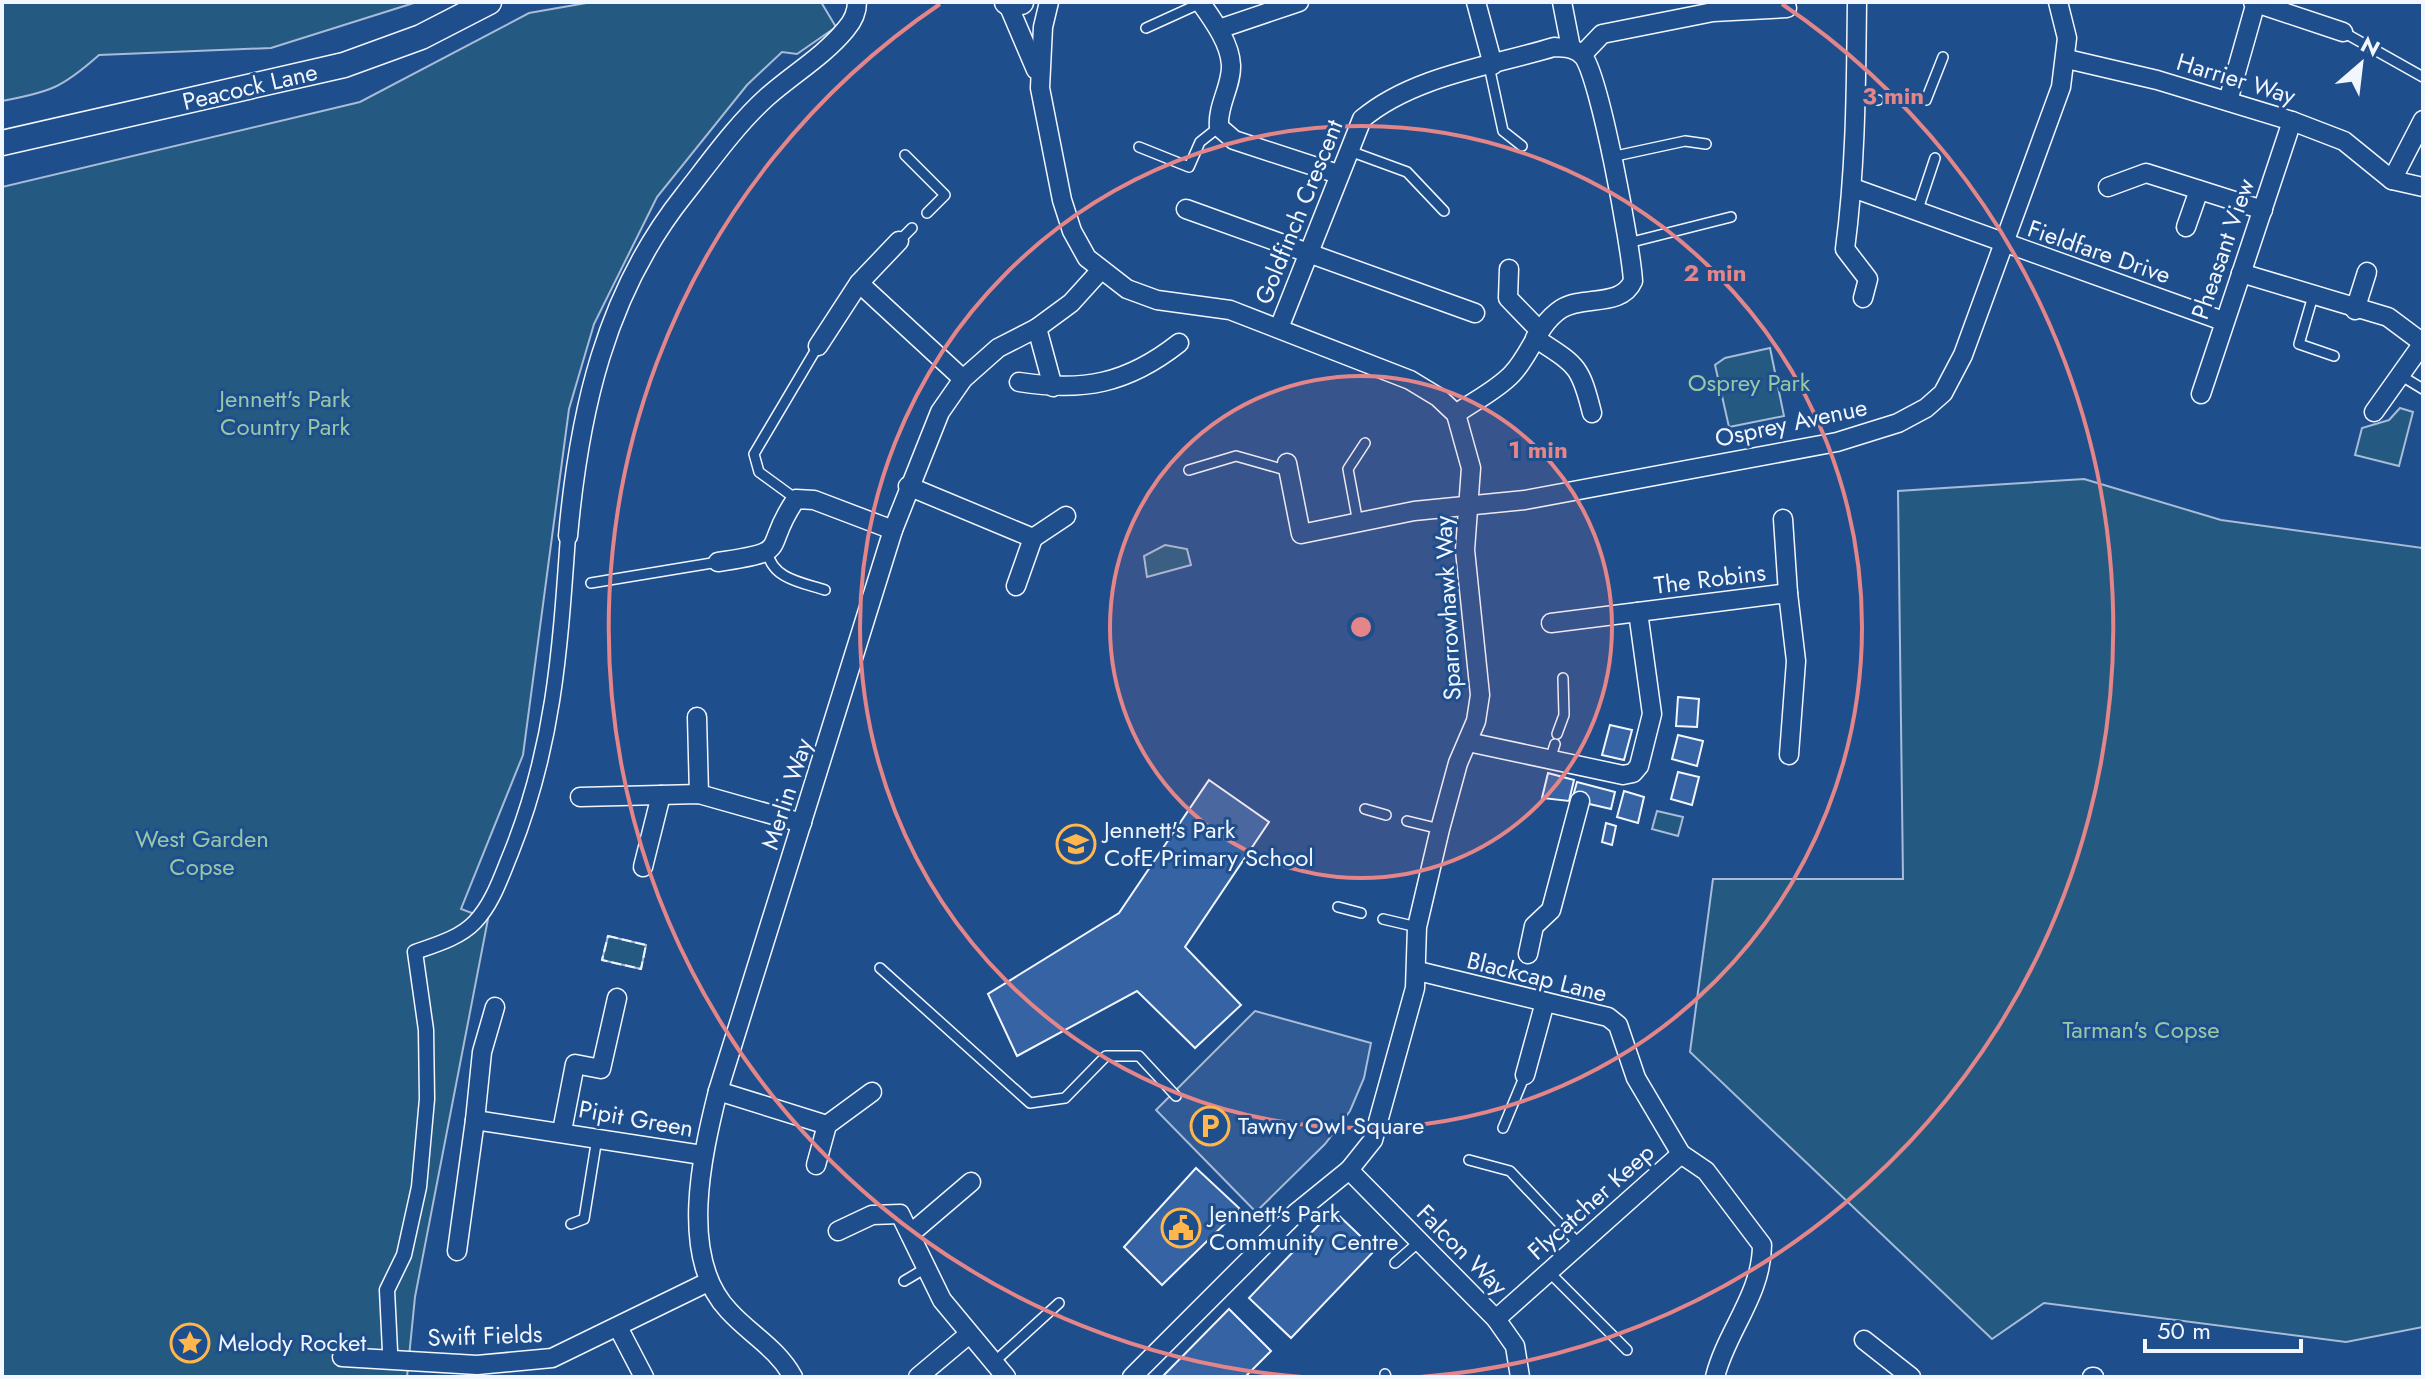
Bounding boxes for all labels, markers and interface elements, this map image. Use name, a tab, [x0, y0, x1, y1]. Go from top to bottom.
north arrow	[2321, 24, 2401, 104]
text: N	[2355, 28, 2386, 65]
street label: Harrier Way	[2172, 44, 2300, 113]
street label: Peacock Lane	[179, 54, 321, 119]
text: 3 min	[1862, 78, 1924, 113]
street label: Goldfinch Crescent	[1246, 114, 1352, 309]
street label: Pheasant View	[2182, 173, 2263, 324]
street label: Fieldfare Drive	[2023, 211, 2175, 292]
text: 2 min	[1683, 255, 1747, 290]
park label: Osprey Park	[1688, 365, 1811, 400]
park label: Jennett's Park Country Park	[216, 381, 351, 444]
street label: Osprey Avenue	[1712, 389, 1870, 456]
text: 1 min	[1508, 432, 1568, 467]
street label: Sparrowhawk Way	[1425, 514, 1470, 701]
street label: The Robins	[1652, 554, 1768, 603]
centre of rings	[1347, 613, 1375, 641]
street label: Merlin Way	[752, 733, 821, 854]
place label: Jennett's Park CofE Primary School	[1101, 812, 1314, 875]
park label: West Garden Copse	[135, 821, 269, 884]
school or university icon: Jennett's Park CofE Primary School	[1055, 823, 1097, 865]
street label: Blackcap Lane	[1463, 942, 1611, 1011]
park label: Tarman's Copse	[2062, 1012, 2220, 1047]
street label: Pipit Green	[576, 1091, 696, 1146]
parking icon: Tawny Owl Square	[1189, 1105, 1231, 1147]
place label: Tawny Owl Square	[1238, 1108, 1424, 1143]
street label: Flycatcher Keep	[1520, 1135, 1662, 1268]
place label: Jennett's Park Community Centre	[1206, 1196, 1398, 1259]
street label: Falcon Way	[1409, 1196, 1516, 1303]
public building icon: Jennett's Park Community Centre	[1160, 1207, 1202, 1249]
scale bar	[2145, 1303, 2301, 1353]
text: 50 m	[2157, 1313, 2211, 1348]
street label: Swift Fields	[427, 1316, 543, 1355]
place icon: Melody Rocket	[169, 1322, 211, 1364]
place label: Melody Rocket	[218, 1325, 366, 1360]

